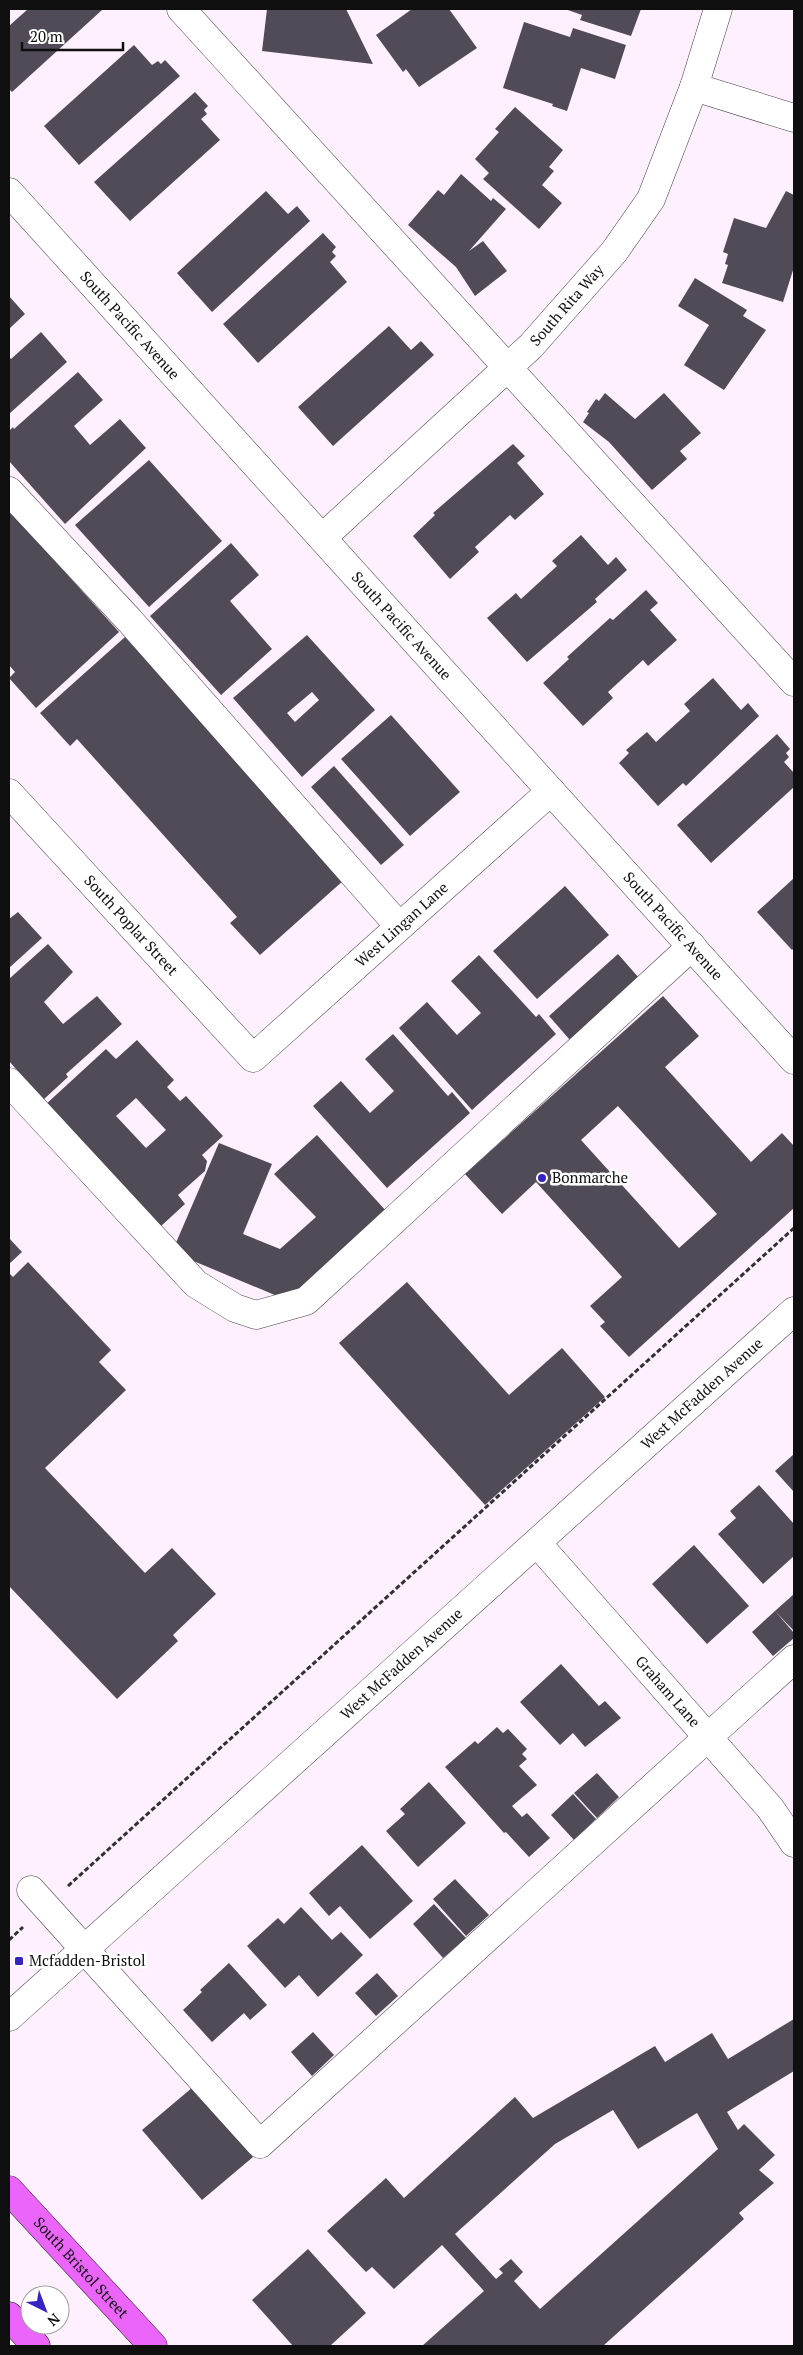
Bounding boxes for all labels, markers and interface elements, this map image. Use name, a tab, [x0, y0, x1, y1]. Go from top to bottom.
scale bar	[22, 20, 124, 52]
text: 20 m	[30, 26, 63, 46]
street label: South Rita Way	[525, 260, 608, 350]
street label: South Pacific Avenue	[76, 266, 185, 383]
street label: South Pacific Avenue	[348, 567, 456, 684]
street label: South Pacific Avenue	[620, 867, 728, 984]
street label: South Poplar Street	[80, 870, 183, 980]
street label: West Lingan Lane	[350, 877, 452, 971]
place label: Bonmarche	[552, 1167, 628, 1187]
marker: Bonmarche	[536, 1172, 548, 1184]
street label: West McFadden Avenue	[636, 1333, 767, 1453]
street label: West McFadden Avenue	[336, 1603, 466, 1723]
street label: Graham Lane	[632, 1651, 705, 1731]
place label: Mcfadden-Bristol	[29, 1950, 146, 1970]
marker: Mcfadden-Bristol	[13, 1955, 25, 1967]
street label: South Bristol Street	[30, 2212, 134, 2322]
north arrow	[20, 2285, 70, 2335]
text: N	[43, 2309, 64, 2331]

